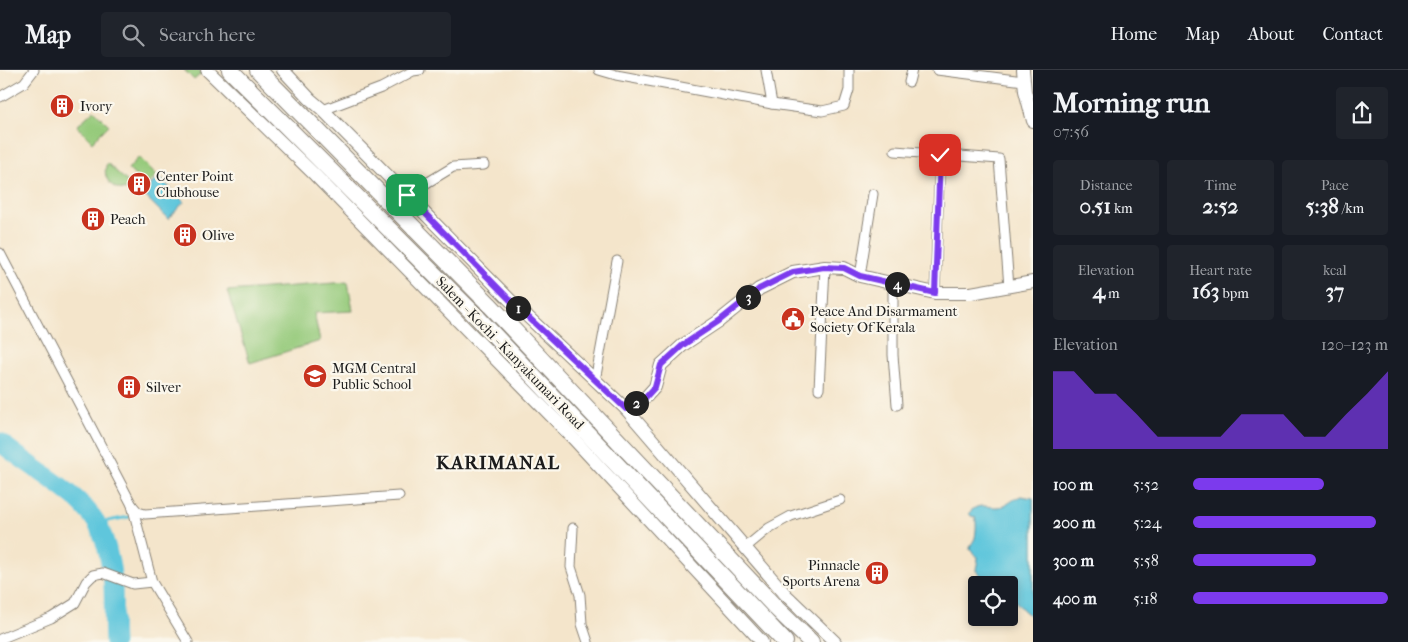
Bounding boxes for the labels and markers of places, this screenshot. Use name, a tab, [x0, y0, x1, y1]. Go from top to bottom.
building icon: Ivory	[49, 93, 75, 119]
place label: Ivory	[80, 98, 113, 115]
pin	[919, 134, 961, 176]
place label: Center Point Clubhouse	[156, 168, 234, 201]
building icon: Center Point Clubhouse	[126, 171, 152, 197]
pin	[386, 174, 428, 216]
building icon: Peach	[80, 206, 106, 232]
place label: Peach	[110, 211, 146, 228]
building icon: Olive	[172, 222, 198, 248]
place label: Olive	[202, 227, 235, 244]
pin: 4	[884, 272, 910, 296]
pin: 3	[736, 284, 760, 310]
pin: 1	[506, 296, 530, 320]
place label: Peace And Disarmament Society Of Kerala	[810, 303, 957, 336]
public building icon: Peace And Disarmament Society Of Kerala	[780, 306, 806, 332]
place label: MGM Central Public School	[332, 360, 416, 393]
school or university icon: MGM Central Public School	[302, 363, 328, 389]
building icon: Silver	[116, 374, 142, 400]
place label: Silver	[146, 379, 181, 396]
pin: 2	[624, 390, 648, 416]
place label: Pinnacle Sports Arena	[783, 557, 861, 590]
building icon: Pinnacle Sports Arena	[864, 560, 890, 586]

